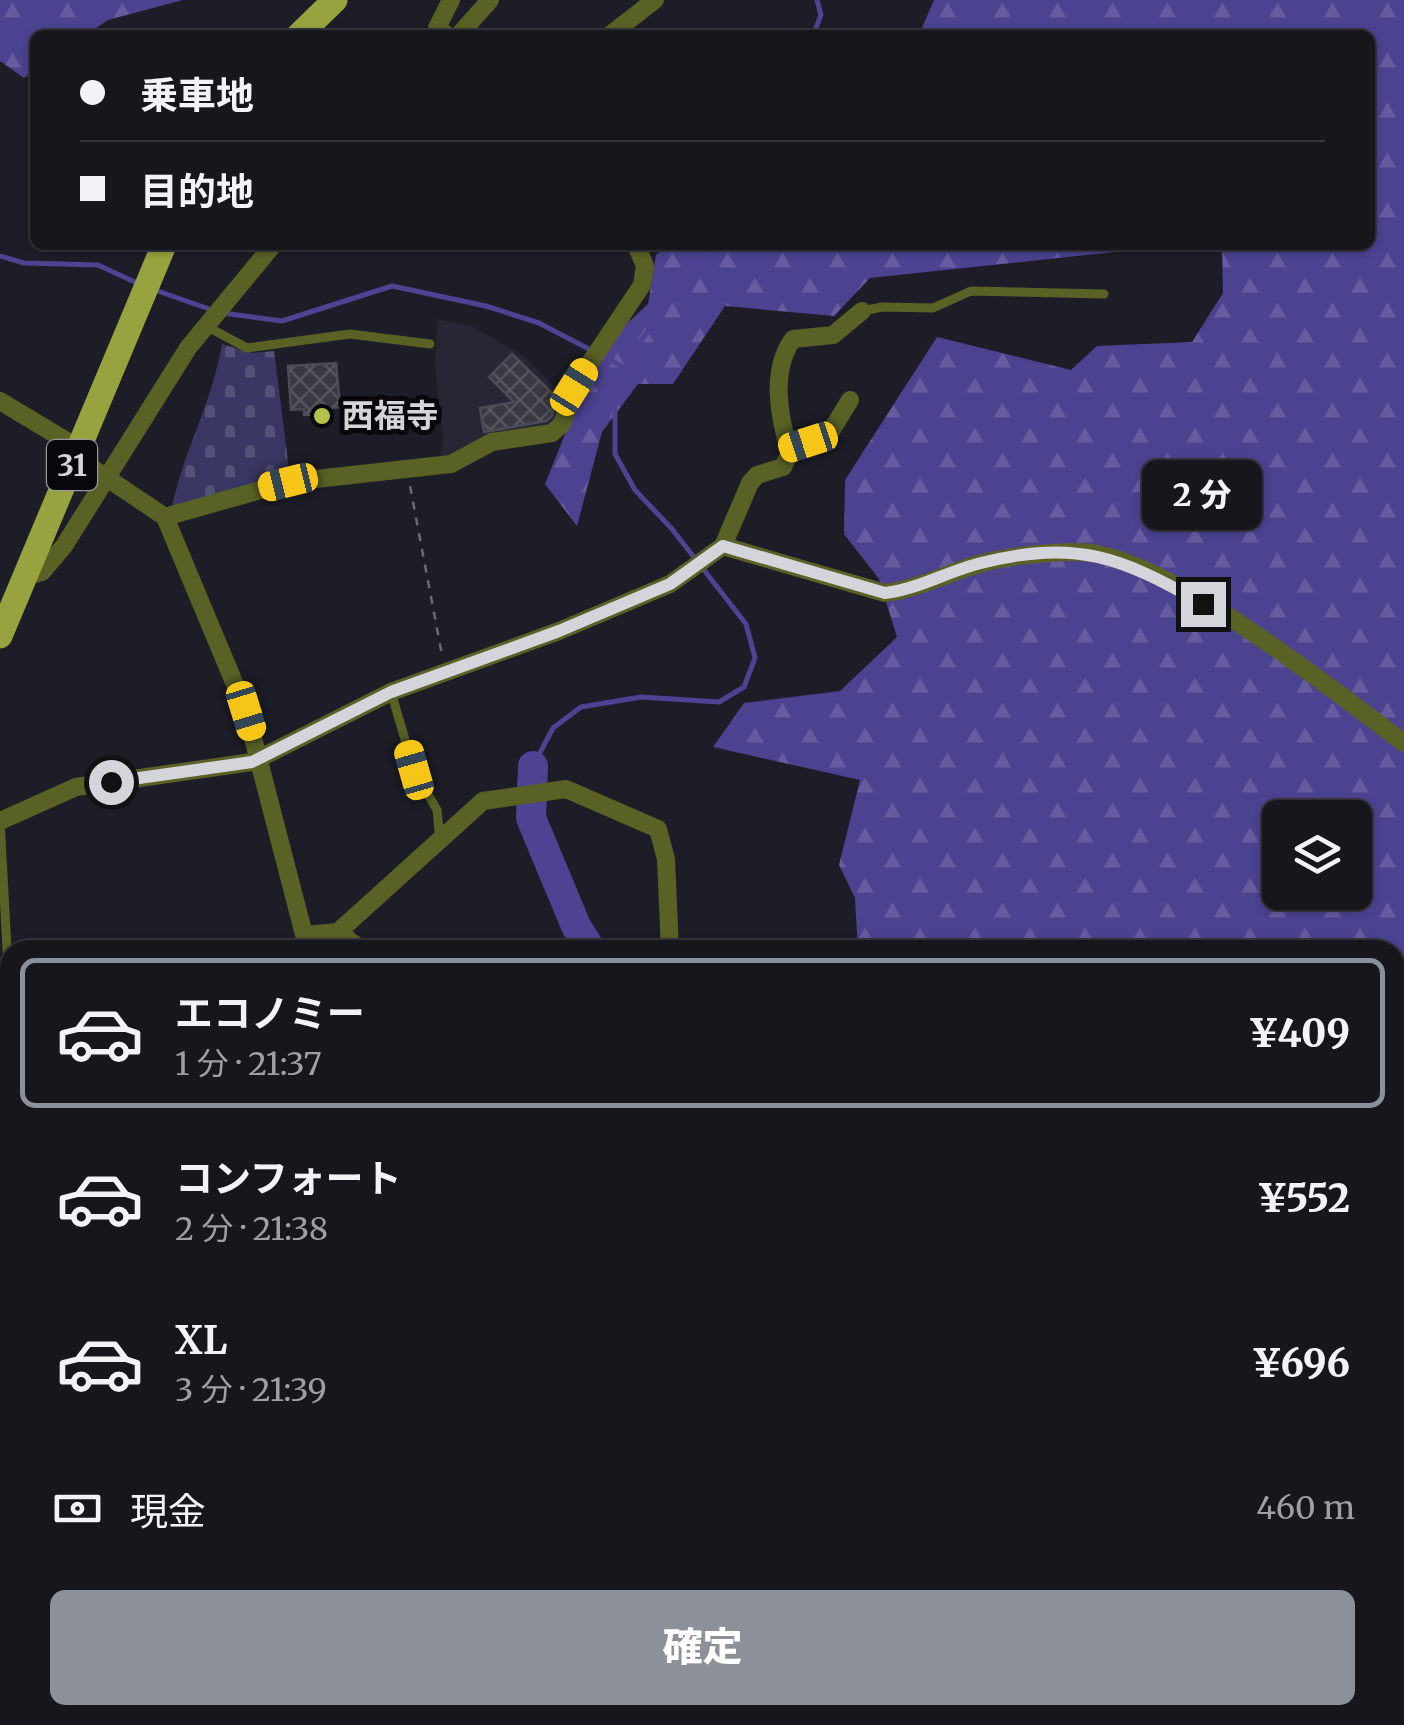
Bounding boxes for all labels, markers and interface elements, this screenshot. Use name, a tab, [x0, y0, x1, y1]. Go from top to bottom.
text: 乗車地	[140, 72, 254, 119]
text: 目的地	[140, 168, 254, 215]
car	[545, 354, 603, 420]
place label: 西福寺	[342, 396, 438, 436]
marker: 西福寺	[311, 405, 333, 427]
car	[775, 418, 841, 466]
road number: 31	[47, 440, 97, 490]
callout: 2 分	[1143, 459, 1263, 529]
car	[255, 460, 321, 504]
text: 2 分	[1173, 475, 1231, 515]
route end	[1181, 582, 1226, 627]
car	[223, 678, 269, 744]
car	[391, 737, 437, 803]
route start	[89, 760, 134, 805]
map controls	[1262, 800, 1372, 910]
button: layers	[1262, 800, 1372, 910]
icon: car	[55, 988, 145, 1078]
text: エコノミー	[175, 990, 365, 1037]
text: ¥409	[1248, 1010, 1350, 1057]
text: 1 分 · 21:37	[175, 1044, 322, 1084]
icon: car	[55, 1153, 145, 1243]
text: コンフォート	[175, 1155, 402, 1202]
text: ¥552	[1257, 1175, 1350, 1222]
text: 2 分 · 21:38	[175, 1209, 328, 1249]
text: XL	[175, 1317, 227, 1364]
icon: car	[55, 1318, 145, 1408]
text: ¥696	[1251, 1340, 1350, 1387]
text: 3 分 · 21:39	[175, 1370, 327, 1410]
icon: cash	[50, 1481, 105, 1536]
text: 現金	[130, 1488, 206, 1535]
text: 460 m	[1256, 1488, 1355, 1528]
button: 確定	[50, 1590, 1355, 1705]

